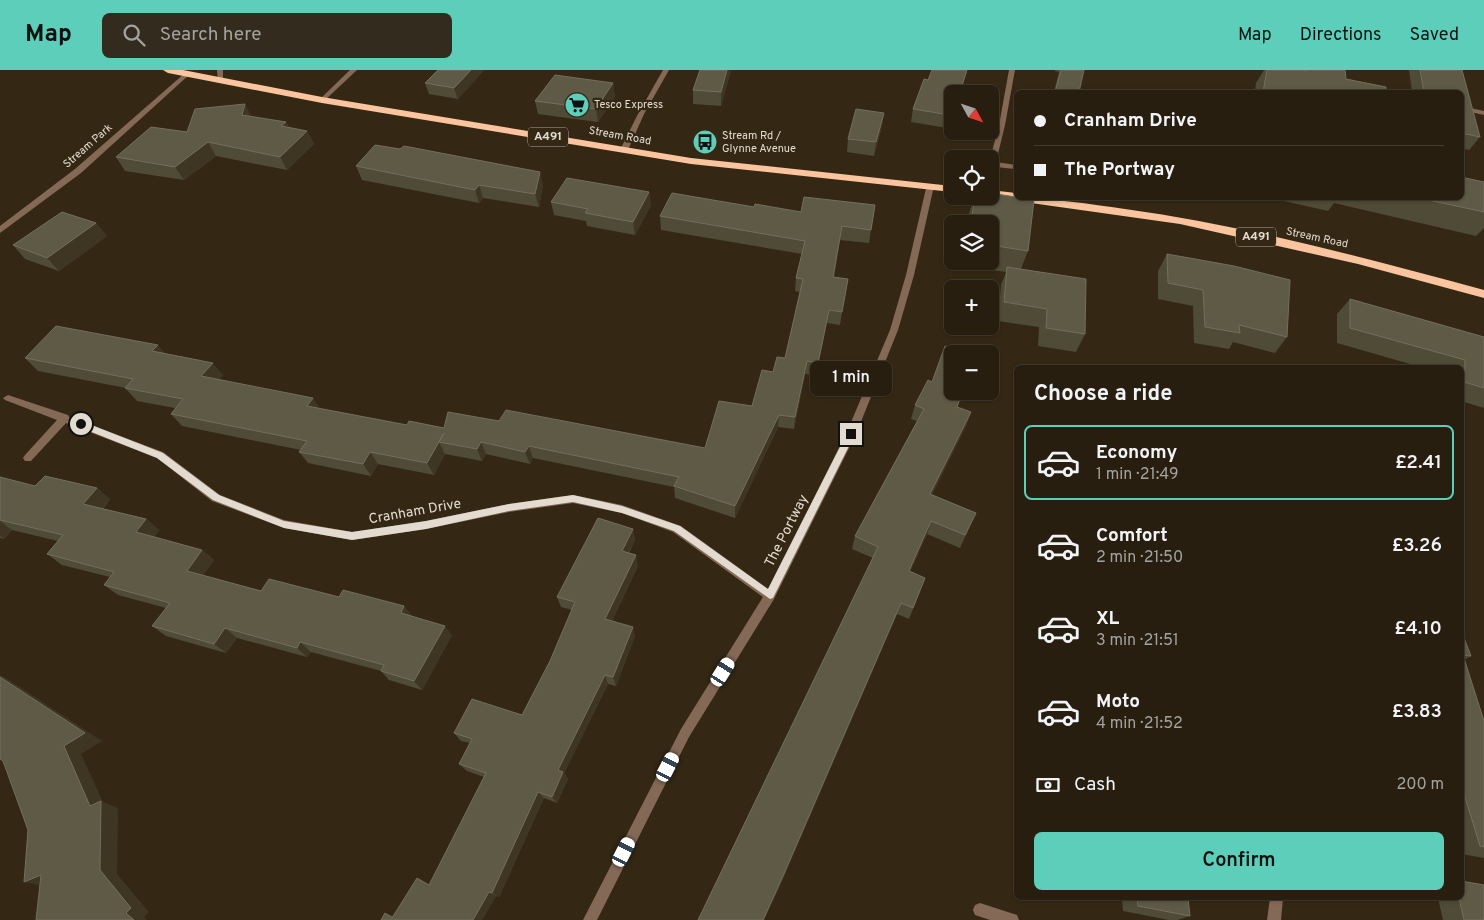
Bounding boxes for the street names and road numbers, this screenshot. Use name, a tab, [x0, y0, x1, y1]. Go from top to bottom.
street label: Stream Park	[61, 121, 116, 171]
street label: Stream Road	[588, 124, 652, 148]
road number: A491	[528, 128, 568, 146]
street label: Stream Road	[1285, 225, 1349, 251]
road number: A491	[1236, 228, 1276, 246]
street label: The Portway	[761, 492, 813, 570]
street label: Cranham Drive	[367, 496, 463, 528]

